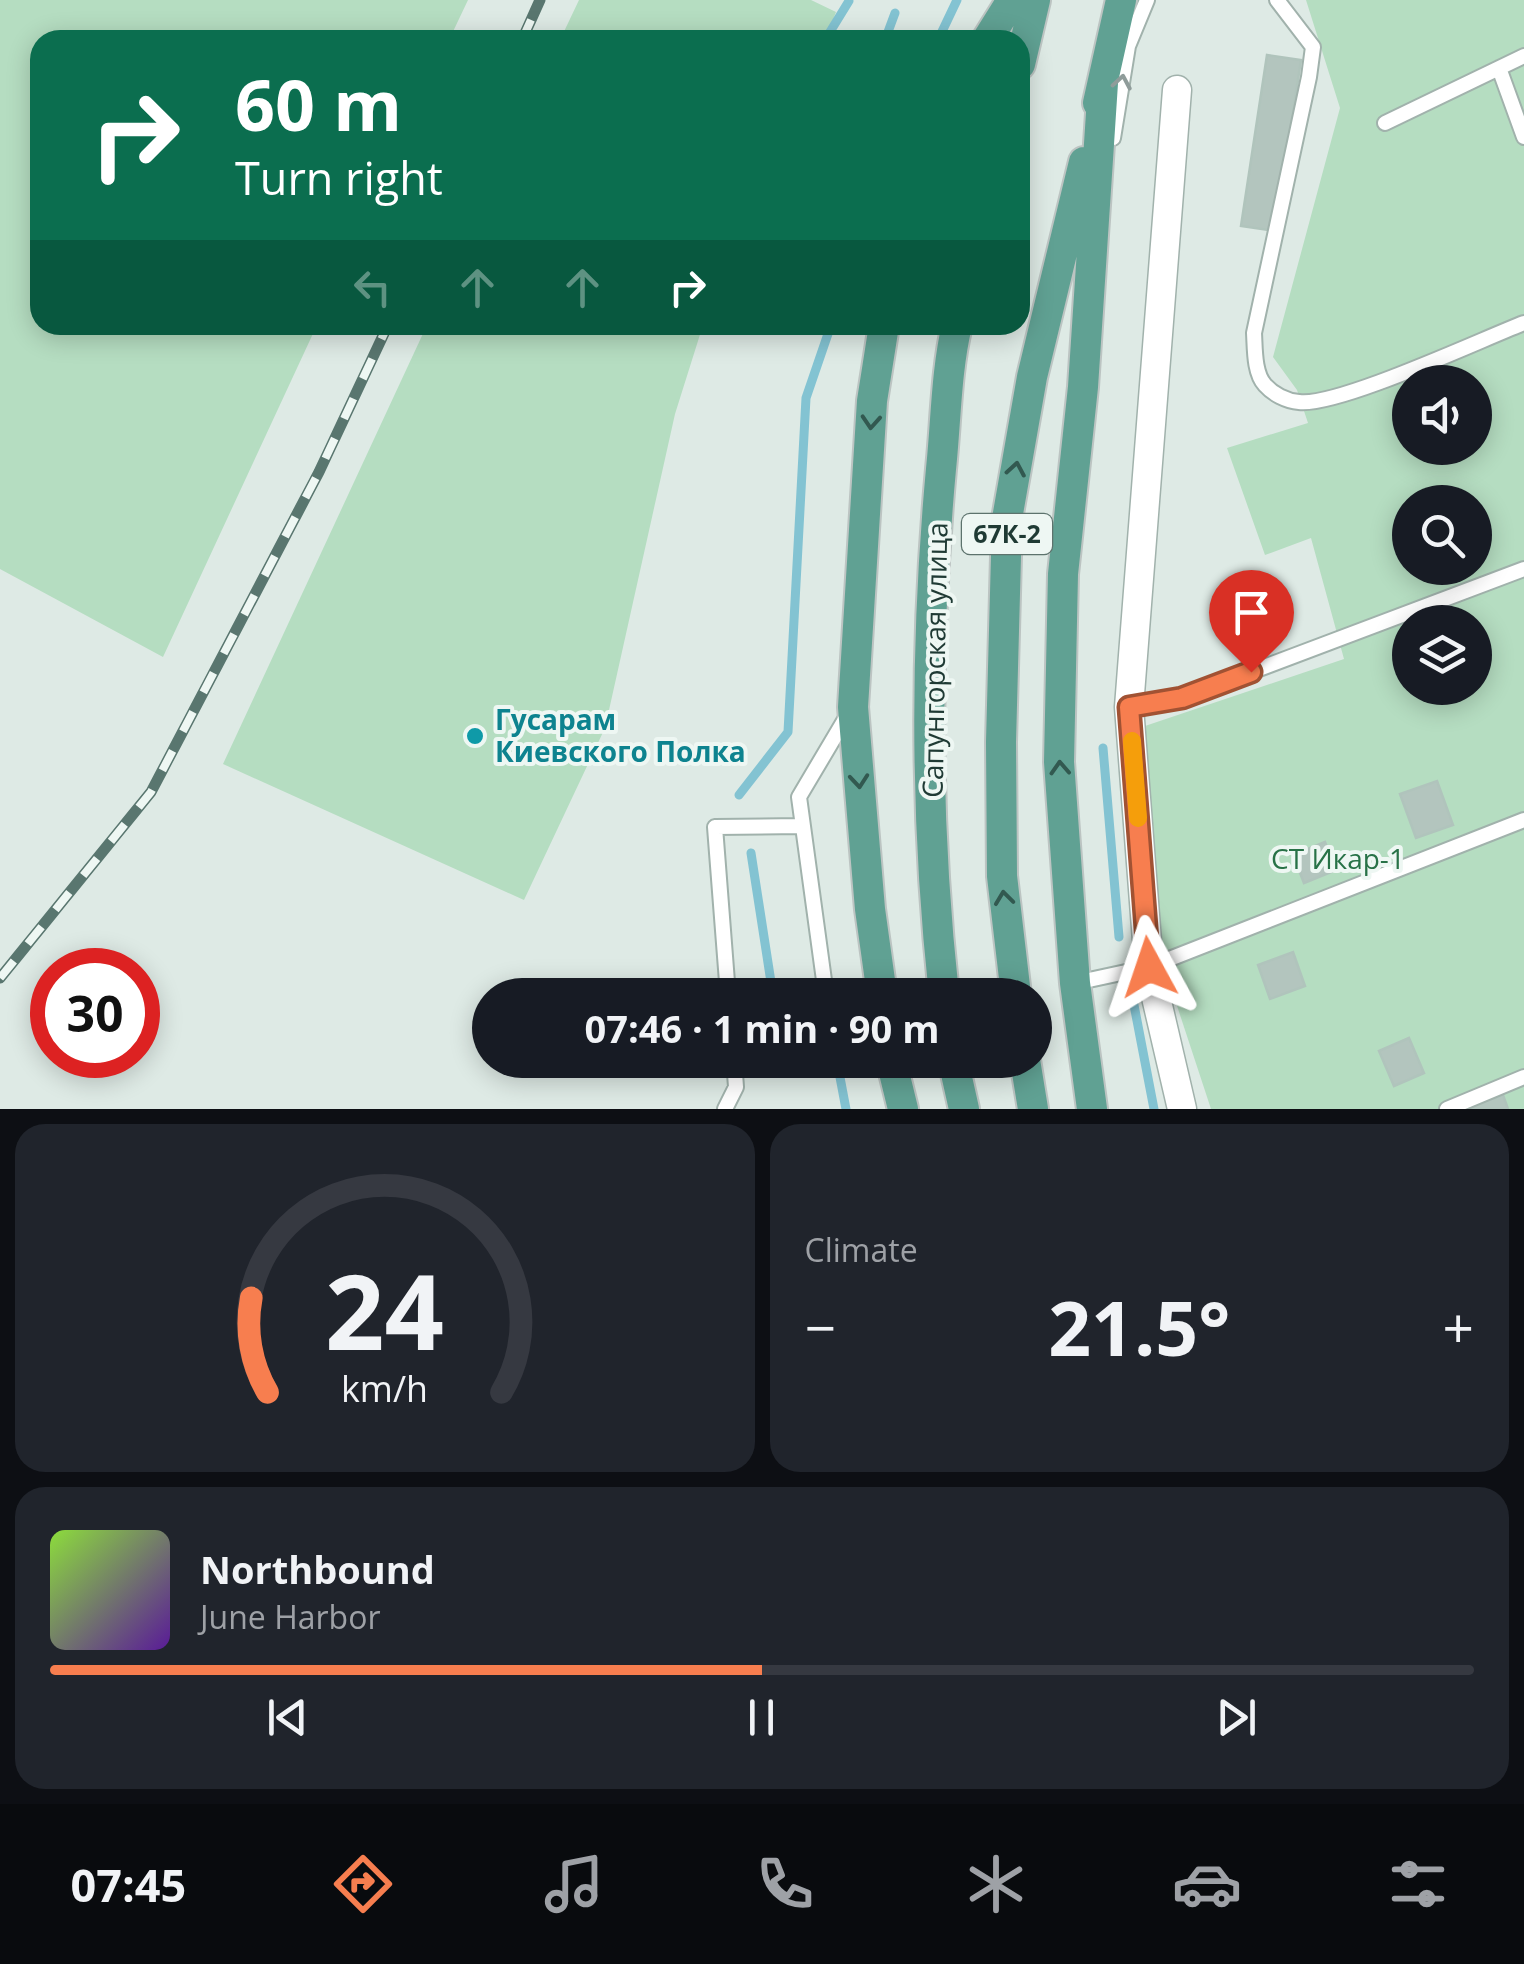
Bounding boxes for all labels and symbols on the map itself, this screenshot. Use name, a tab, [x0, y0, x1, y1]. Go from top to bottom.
one-way arrow	[1111, 74, 1132, 90]
one-way arrow	[861, 414, 882, 430]
one-way arrow	[1005, 461, 1026, 477]
road number: 67К-2	[962, 514, 1052, 554]
street label: Сапунгорская улица	[913, 522, 955, 798]
pin	[1209, 570, 1294, 673]
place label: Гусарам Киевского Полка	[495, 700, 746, 770]
marker: Гусарам Киевского Полка	[464, 725, 486, 747]
one-way arrow	[1049, 760, 1070, 776]
one-way arrow	[848, 773, 870, 789]
park label: СТ Икар-1	[1271, 839, 1405, 877]
one-way arrow	[994, 890, 1015, 906]
position arrow	[1097, 915, 1201, 1019]
speed limit sign: 30	[30, 948, 160, 1078]

